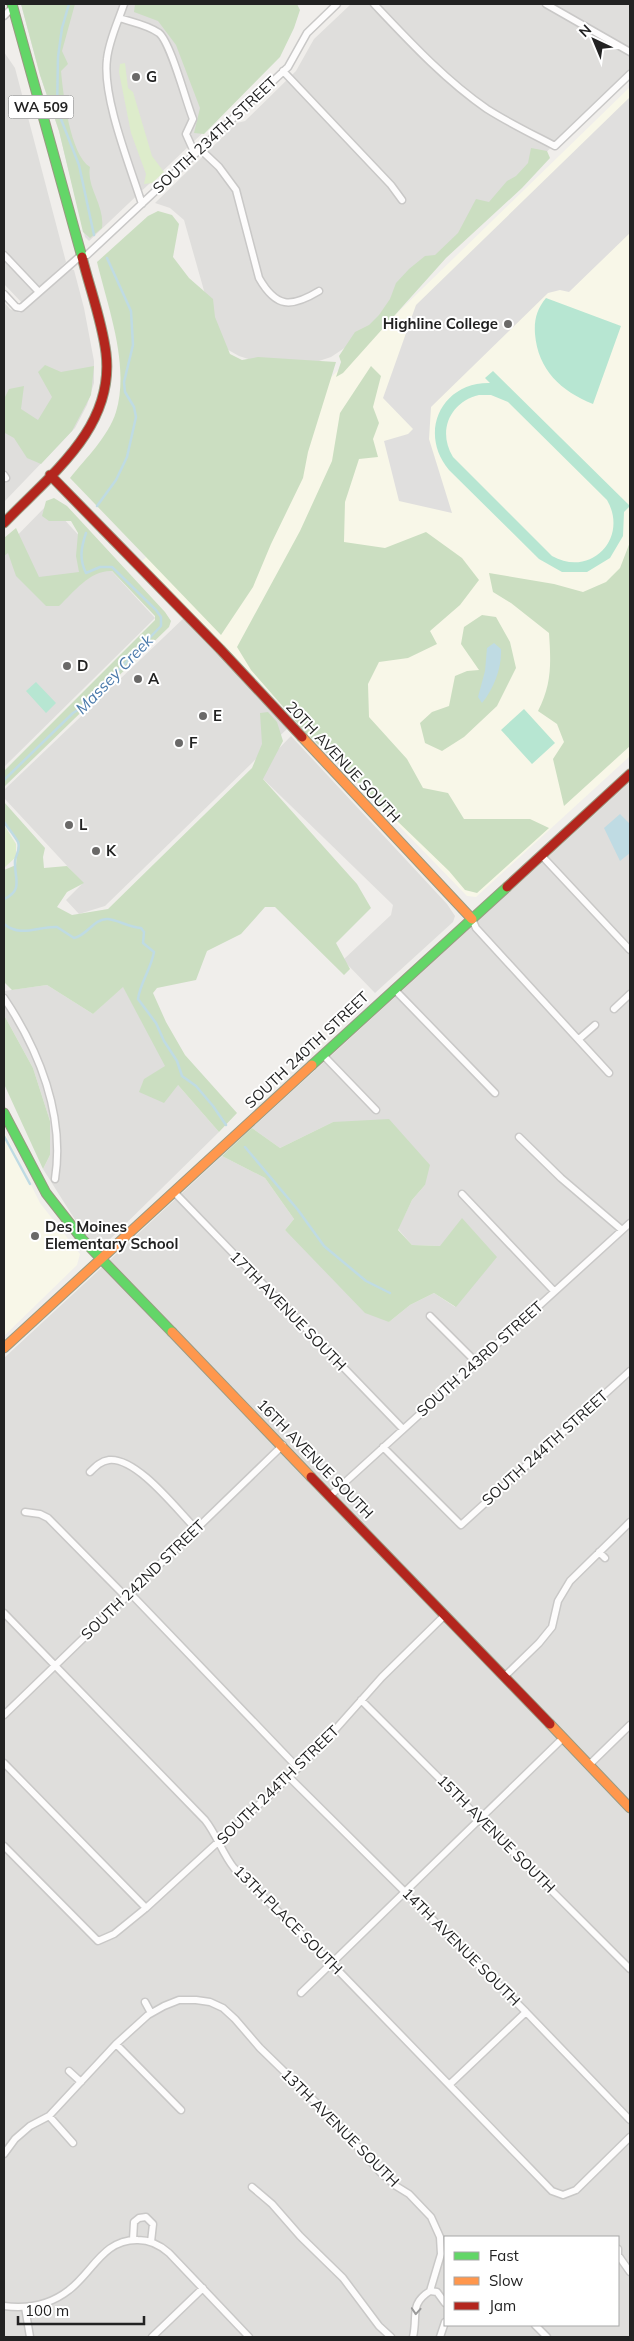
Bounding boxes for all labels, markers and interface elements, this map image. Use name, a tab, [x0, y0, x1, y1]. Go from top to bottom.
north arrow	[569, 15, 619, 65]
text: N	[575, 21, 595, 41]
place label: G	[146, 67, 157, 86]
marker: G	[130, 71, 142, 83]
street label: SOUTH 234TH STREET	[149, 72, 281, 197]
road number: WA 509	[8, 95, 74, 118]
place label: Highline College	[383, 314, 498, 333]
marker: Highline College	[502, 318, 514, 330]
water label: Massey Creek	[71, 630, 157, 718]
place label: D	[77, 656, 88, 675]
marker: D	[61, 660, 73, 672]
place label: A	[148, 669, 160, 688]
marker: A	[132, 673, 144, 685]
street label: 20TH AVENUE SOUTH	[282, 697, 405, 826]
place label: E	[213, 706, 222, 725]
marker: E	[197, 710, 209, 722]
place label: F	[189, 733, 198, 752]
marker: F	[173, 737, 185, 749]
place label: L	[79, 815, 88, 834]
marker: L	[63, 819, 75, 831]
place label: K	[106, 841, 117, 860]
marker: K	[90, 845, 102, 857]
street label: SOUTH 240TH STREET	[241, 987, 373, 1112]
place label: Des Moines Elementary School	[45, 1217, 178, 1253]
marker: Des Moines Elementary School	[29, 1230, 41, 1242]
street label: 17TH AVENUE SOUTH	[226, 1247, 351, 1375]
street label: SOUTH 243RD STREET	[412, 1297, 547, 1421]
street label: SOUTH 244TH STREET	[478, 1386, 612, 1509]
street label: 16TH AVENUE SOUTH	[253, 1395, 378, 1523]
street label: SOUTH 242ND STREET	[77, 1516, 209, 1644]
street label: SOUTH 244TH STREET	[212, 1721, 343, 1848]
street label: 15TH AVENUE SOUTH	[433, 1771, 559, 1897]
street label: 13TH PLACE SOUTH	[230, 1861, 347, 1978]
street label: 14TH AVENUE SOUTH	[398, 1884, 524, 2010]
street label: 13TH AVENUE SOUTH	[277, 2065, 403, 2191]
legend	[444, 2236, 619, 2326]
text: Fast	[489, 2246, 519, 2265]
text: Slow	[489, 2271, 523, 2290]
scale bar	[18, 2294, 144, 2326]
text: Jam	[489, 2296, 516, 2315]
text: 100 m	[25, 2301, 69, 2320]
one-way arrow	[410, 2308, 421, 2316]

